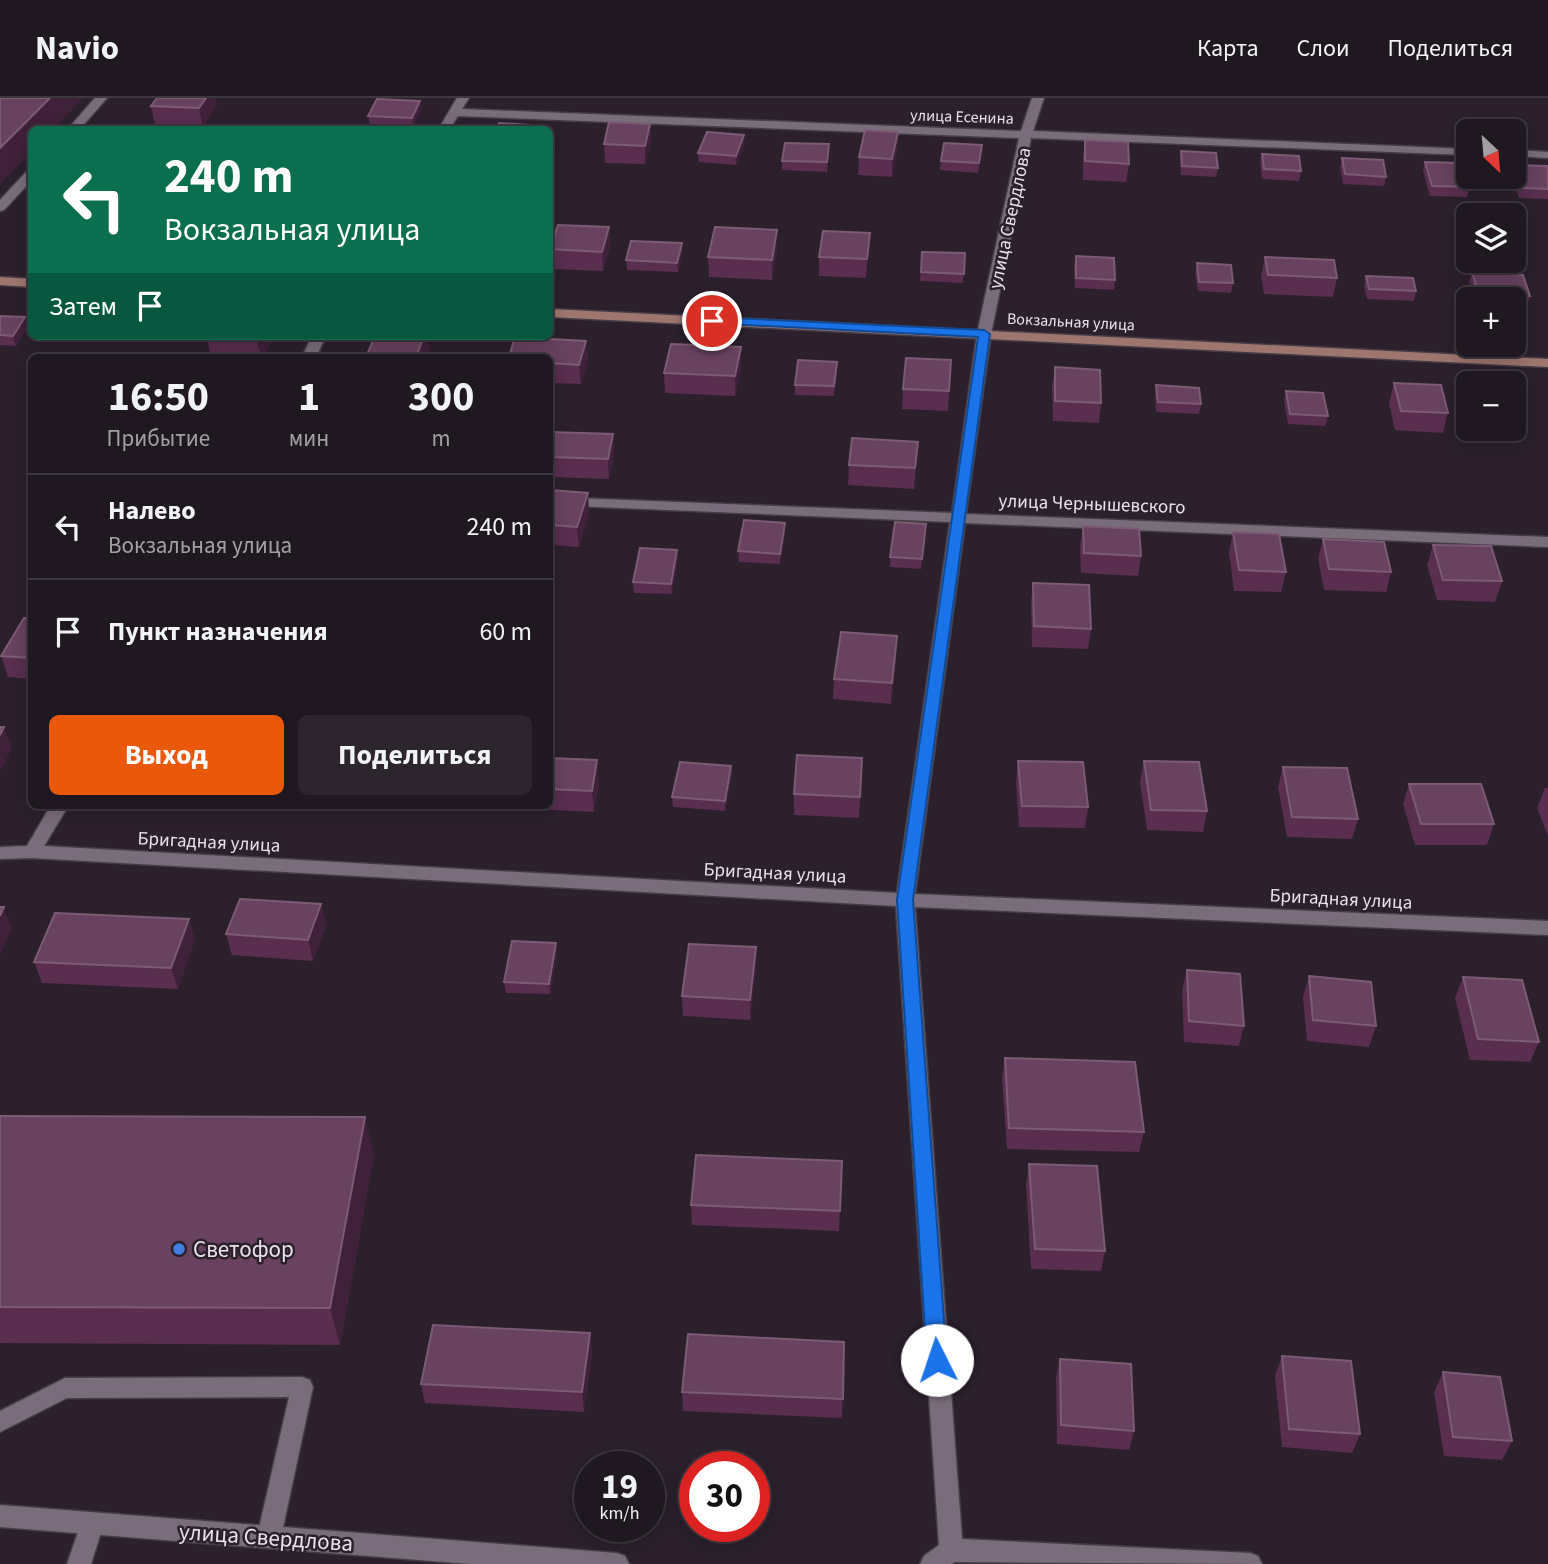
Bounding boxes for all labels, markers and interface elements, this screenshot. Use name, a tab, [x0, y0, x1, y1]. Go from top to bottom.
text: Navio	[35, 25, 119, 72]
text: Карта	[1197, 31, 1259, 66]
text: Слои	[1297, 31, 1350, 66]
text: Поделиться	[1388, 31, 1513, 66]
street label: улица Есенина	[910, 104, 1014, 130]
north arrow	[1456, 119, 1526, 189]
map controls	[1456, 119, 1526, 441]
text: 240 m	[164, 142, 293, 212]
street label: улица Свердлова	[982, 145, 1039, 292]
icon: left	[49, 154, 140, 245]
button: layers	[1456, 203, 1526, 273]
text: Вокзальная улица	[164, 207, 420, 253]
icon: arrive	[131, 287, 169, 325]
button: +	[1456, 287, 1526, 357]
text: Затем	[49, 288, 117, 325]
pin	[682, 291, 742, 351]
icon: arrive	[693, 302, 731, 340]
street label: Вокзальная улица	[1006, 308, 1136, 336]
text: 16:50	[108, 367, 209, 427]
text: 1	[298, 367, 320, 427]
text: 300	[408, 367, 474, 427]
button: −	[1456, 371, 1526, 441]
text: Прибытие	[107, 422, 210, 455]
text: мин	[289, 422, 329, 455]
text: m	[432, 422, 451, 455]
street label: улица Чернышевского	[998, 488, 1186, 521]
text: Налево	[108, 492, 196, 529]
icon: left	[49, 508, 87, 546]
text: 240 m	[466, 508, 532, 545]
text: Вокзальная улица	[108, 529, 292, 562]
icon: arrive	[49, 613, 87, 651]
text: Пункт назначения	[108, 613, 328, 650]
text: 60 m	[479, 613, 532, 650]
button: Выход	[49, 715, 284, 795]
button: Поделиться	[298, 715, 532, 795]
street label: Бригадная улица	[137, 825, 281, 860]
street label: Бригадная улица	[703, 856, 847, 891]
street label: Бригадная улица	[1269, 882, 1413, 917]
place label: Светофор	[193, 1233, 294, 1266]
marker: Светофор	[171, 1241, 187, 1257]
position arrow	[900, 1323, 974, 1397]
speed limit sign: 30	[679, 1451, 770, 1542]
text: 19	[601, 1462, 638, 1512]
text: km/h	[600, 1501, 639, 1526]
street label: улица Свердлова	[178, 1515, 354, 1560]

